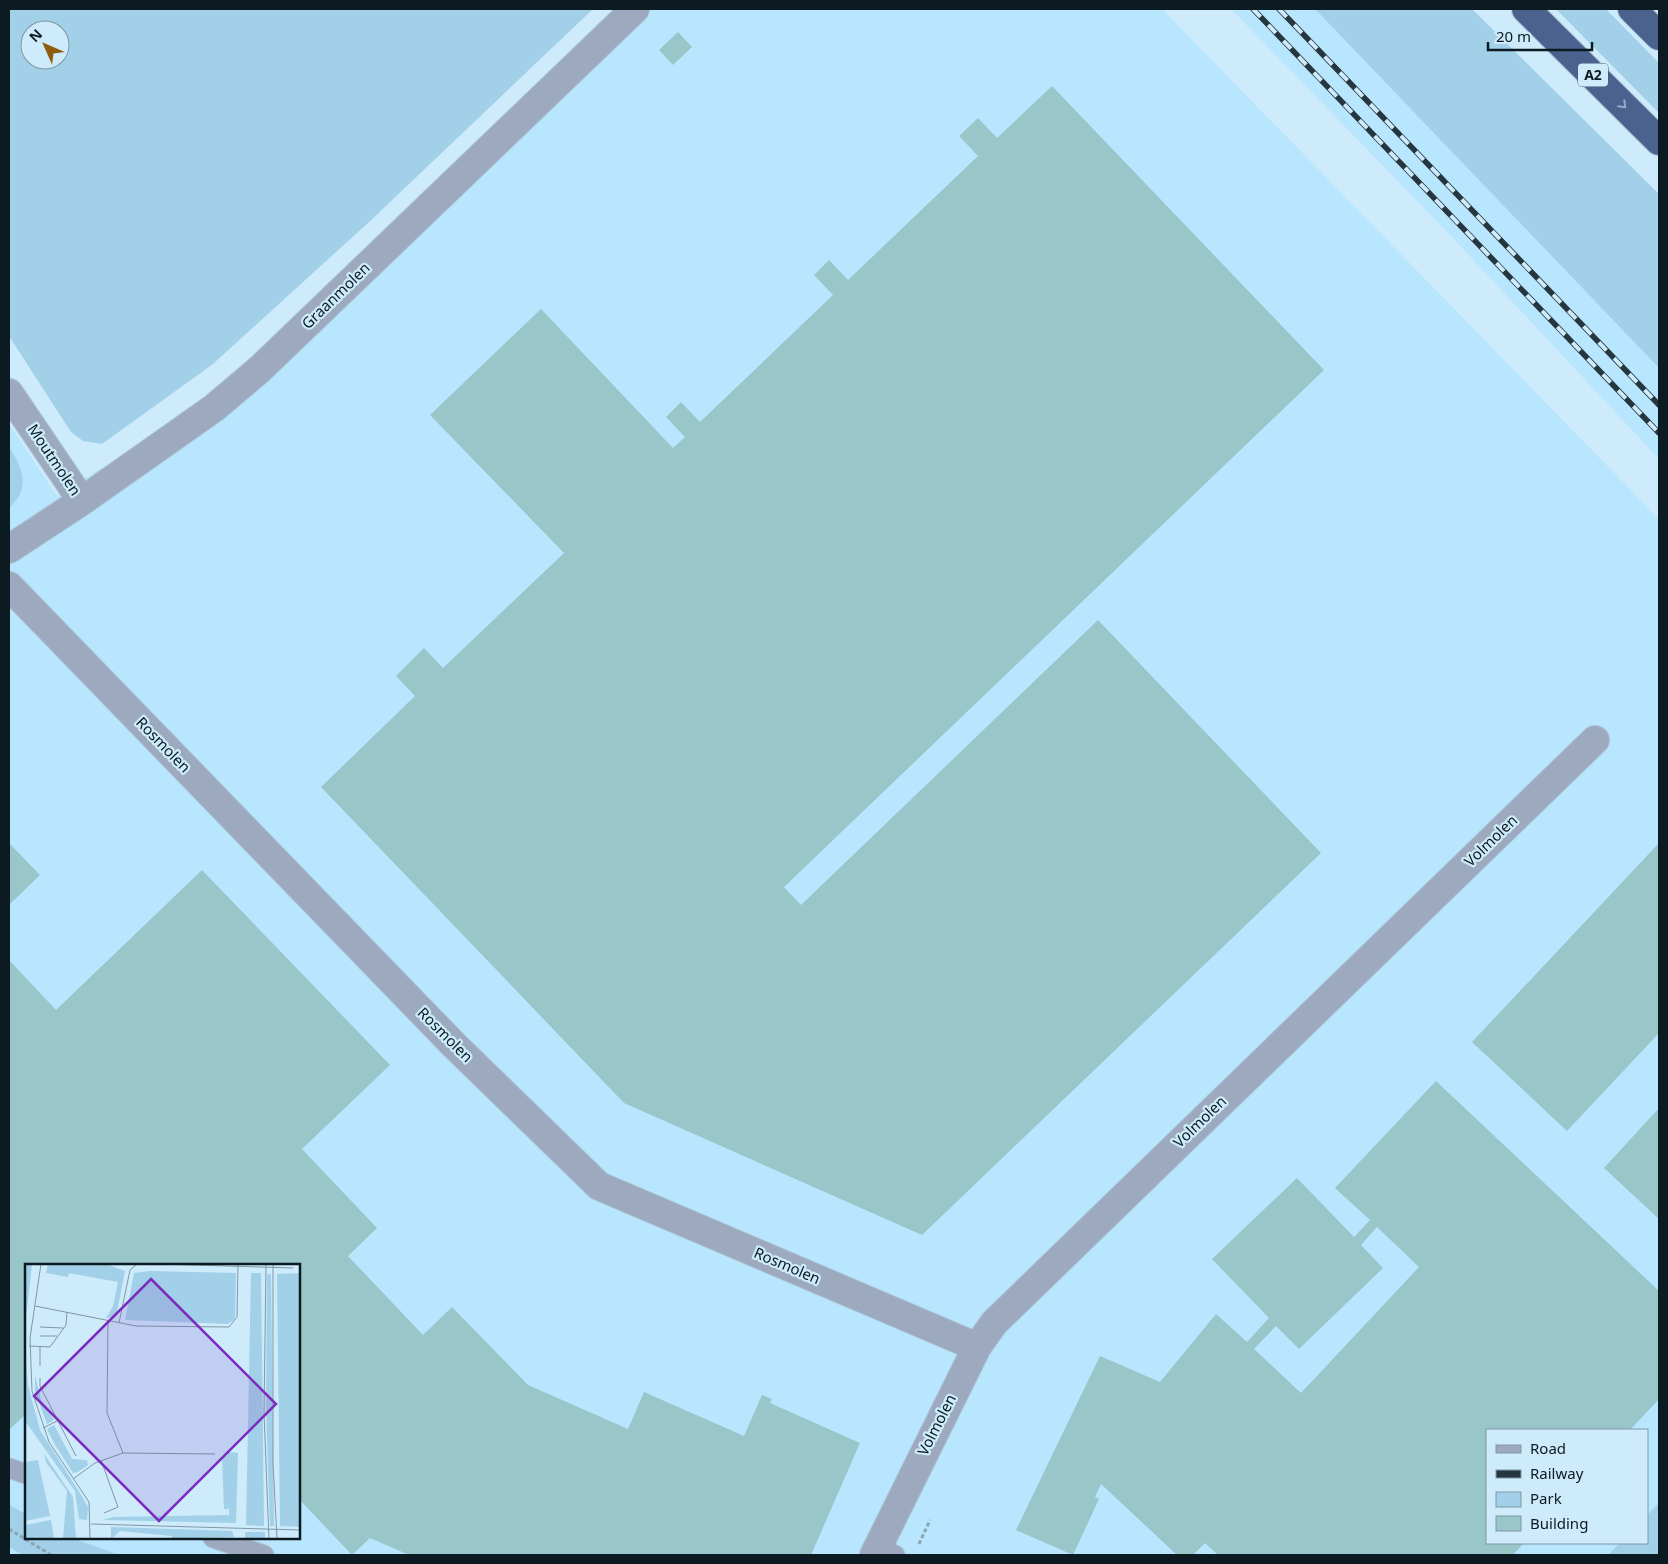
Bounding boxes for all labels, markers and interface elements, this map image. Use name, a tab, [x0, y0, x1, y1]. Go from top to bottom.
north arrow	[20, 20, 70, 70]
scale bar	[1488, 20, 1592, 52]
text: N	[25, 25, 46, 46]
text: 20 m	[1496, 26, 1531, 46]
road number: A2	[1578, 64, 1608, 86]
one-way arrow	[1617, 99, 1626, 108]
street label: Graanmolen	[297, 258, 374, 333]
street label: Moutmolen	[24, 420, 86, 499]
street label: Rosmolen	[132, 712, 195, 777]
street label: Volmolen	[1459, 810, 1521, 871]
street label: Rosmolen	[414, 1002, 478, 1066]
street label: Volmolen	[1168, 1091, 1230, 1152]
street label: Rosmolen	[751, 1242, 824, 1288]
inset map	[25, 1264, 300, 1539]
street label: Volmolen	[912, 1390, 960, 1459]
legend	[1486, 1429, 1648, 1544]
text: Road	[1530, 1438, 1566, 1458]
text: Railway	[1530, 1463, 1584, 1483]
text: Park	[1530, 1488, 1562, 1508]
text: Building	[1530, 1513, 1588, 1533]

